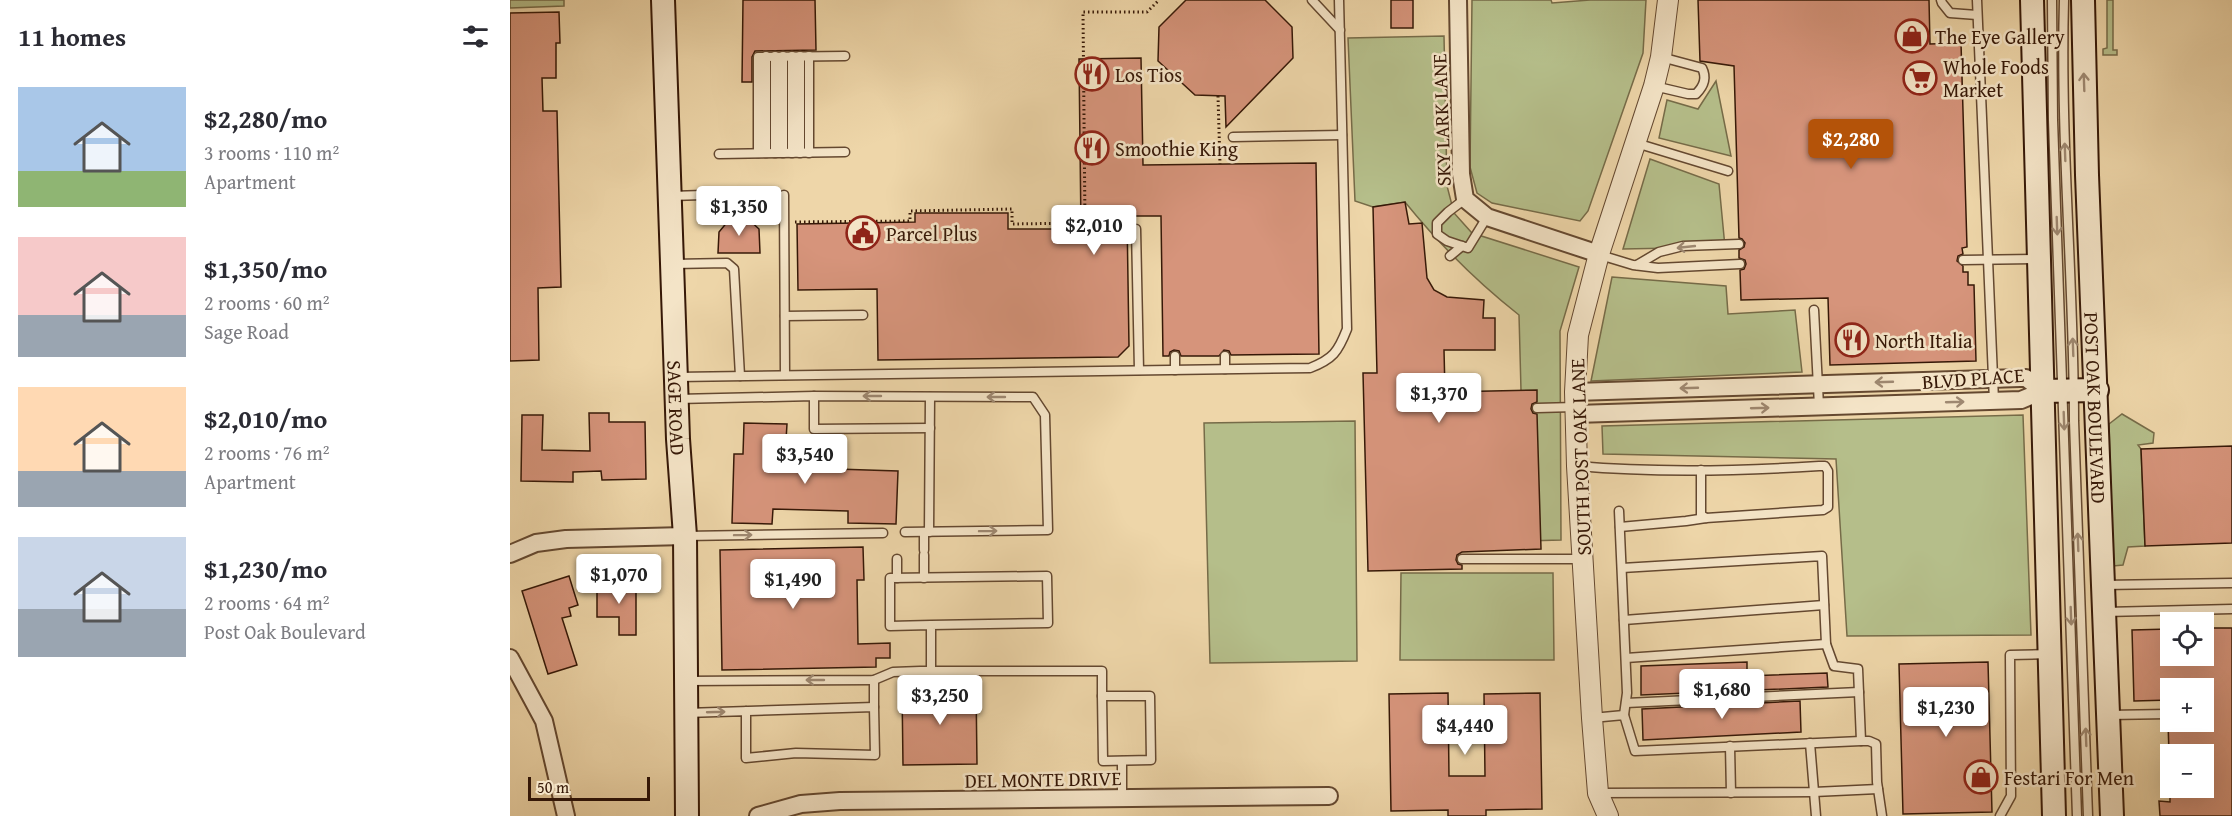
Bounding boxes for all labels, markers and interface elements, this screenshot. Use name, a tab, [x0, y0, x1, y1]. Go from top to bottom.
text: 11 homes	[18, 17, 126, 56]
shop icon: The Eye Gallery	[1894, 18, 1930, 54]
icon: filters	[459, 20, 492, 53]
place label: The Eye Gallery	[1935, 22, 2065, 51]
place label: Whole Foods Market	[1943, 52, 2049, 104]
street label: SKY LARK LANE	[1424, 53, 1458, 187]
restaurant icon: Los Tios	[1074, 56, 1110, 92]
place label: Los Tios	[1115, 60, 1182, 89]
supermarket icon: Whole Foods Market	[1902, 60, 1938, 96]
one-way arrow	[2079, 73, 2090, 93]
text: $2,280/mo	[204, 99, 327, 138]
icon: home	[66, 111, 138, 183]
pin: $2,280	[1802, 119, 1900, 170]
text: $2,280	[1822, 124, 1880, 153]
restaurant icon: Smoothie King	[1074, 130, 1110, 166]
place label: Smoothie King	[1115, 134, 1238, 163]
text: 3 rooms · 110 m²	[204, 138, 339, 167]
one-way arrow	[2060, 142, 2071, 162]
text: Apartment	[204, 167, 296, 196]
pin: $1,350	[690, 186, 788, 237]
text: $1,350	[710, 191, 768, 220]
pin: $2,010	[1045, 205, 1143, 256]
text: $2,010	[1065, 210, 1123, 239]
public building icon: Parcel Plus	[845, 215, 881, 251]
one-way arrow	[2051, 216, 2062, 236]
place label: Parcel Plus	[886, 219, 978, 248]
one-way arrow	[1677, 242, 1696, 253]
text: $1,350/mo	[204, 249, 327, 288]
icon: home	[66, 261, 138, 333]
text: 2 rooms · 60 m²	[204, 288, 330, 317]
street label: POST OAK BOULEVARD	[2078, 311, 2114, 504]
text: Sage Road	[204, 317, 289, 346]
restaurant icon: North Italia	[1834, 322, 1870, 358]
place label: North Italia	[1875, 326, 1973, 355]
one-way arrow	[2068, 337, 2079, 357]
street label: SOUTH POST OAK LANE	[1562, 358, 1598, 556]
street label: SAGE ROAD	[661, 360, 694, 456]
street label: BLVD PLACE	[1921, 360, 2025, 396]
pin: $1,370	[1390, 373, 1488, 424]
one-way arrow	[1874, 377, 1894, 388]
text: $1,370	[1410, 378, 1468, 407]
one-way arrow	[1680, 383, 1700, 394]
one-way arrow	[862, 391, 882, 402]
one-way arrow	[986, 391, 1006, 403]
one-way arrow	[1945, 396, 1965, 408]
text: $2,010/mo	[204, 399, 327, 438]
one-way arrow	[1750, 403, 1770, 414]
icon: home	[66, 411, 138, 483]
one-way arrow	[2059, 411, 2070, 431]
pin: $3,540	[756, 434, 854, 485]
text: 2 rooms · 76 m²	[204, 438, 330, 467]
text: $3,540	[776, 439, 834, 468]
text: Apartment	[204, 467, 296, 496]
one-way arrow	[977, 525, 997, 537]
one-way arrow	[733, 529, 753, 541]
one-way arrow	[2073, 532, 2084, 552]
text: $1,230/mo	[204, 549, 327, 588]
pin: $1,070	[570, 554, 668, 605]
text: $1,070	[590, 559, 648, 588]
pin: $1,490	[744, 559, 842, 610]
icon: home	[66, 561, 138, 633]
text: $1,490	[764, 564, 822, 593]
text: 2 rooms · 64 m²	[204, 588, 330, 617]
one-way arrow	[2065, 606, 2076, 626]
map controls	[2160, 612, 2214, 798]
button: locate	[2160, 612, 2214, 666]
text: Post Oak Boulevard	[204, 617, 366, 646]
pin: $1,680	[1673, 669, 1771, 720]
one-way arrow	[806, 674, 826, 686]
text: $1,680	[1693, 674, 1751, 703]
pin: $3,250	[891, 675, 989, 726]
button: +	[2160, 678, 2214, 732]
text: $3,250	[911, 680, 969, 709]
pin: $1,230	[1897, 687, 1995, 738]
text: $1,230	[1917, 692, 1975, 721]
pin: $4,440	[1416, 705, 1514, 756]
one-way arrow	[706, 707, 726, 718]
text: $4,440	[1436, 710, 1494, 739]
one-way arrow	[2080, 727, 2091, 747]
button: −	[2160, 744, 2214, 798]
shop icon: Festari For Men	[1963, 759, 1999, 795]
street label: DEL MONTE DRIVE	[964, 763, 1122, 795]
place label: Festari For Men	[2004, 763, 2134, 792]
scale bar	[528, 774, 650, 802]
text: 50 m	[537, 775, 569, 799]

